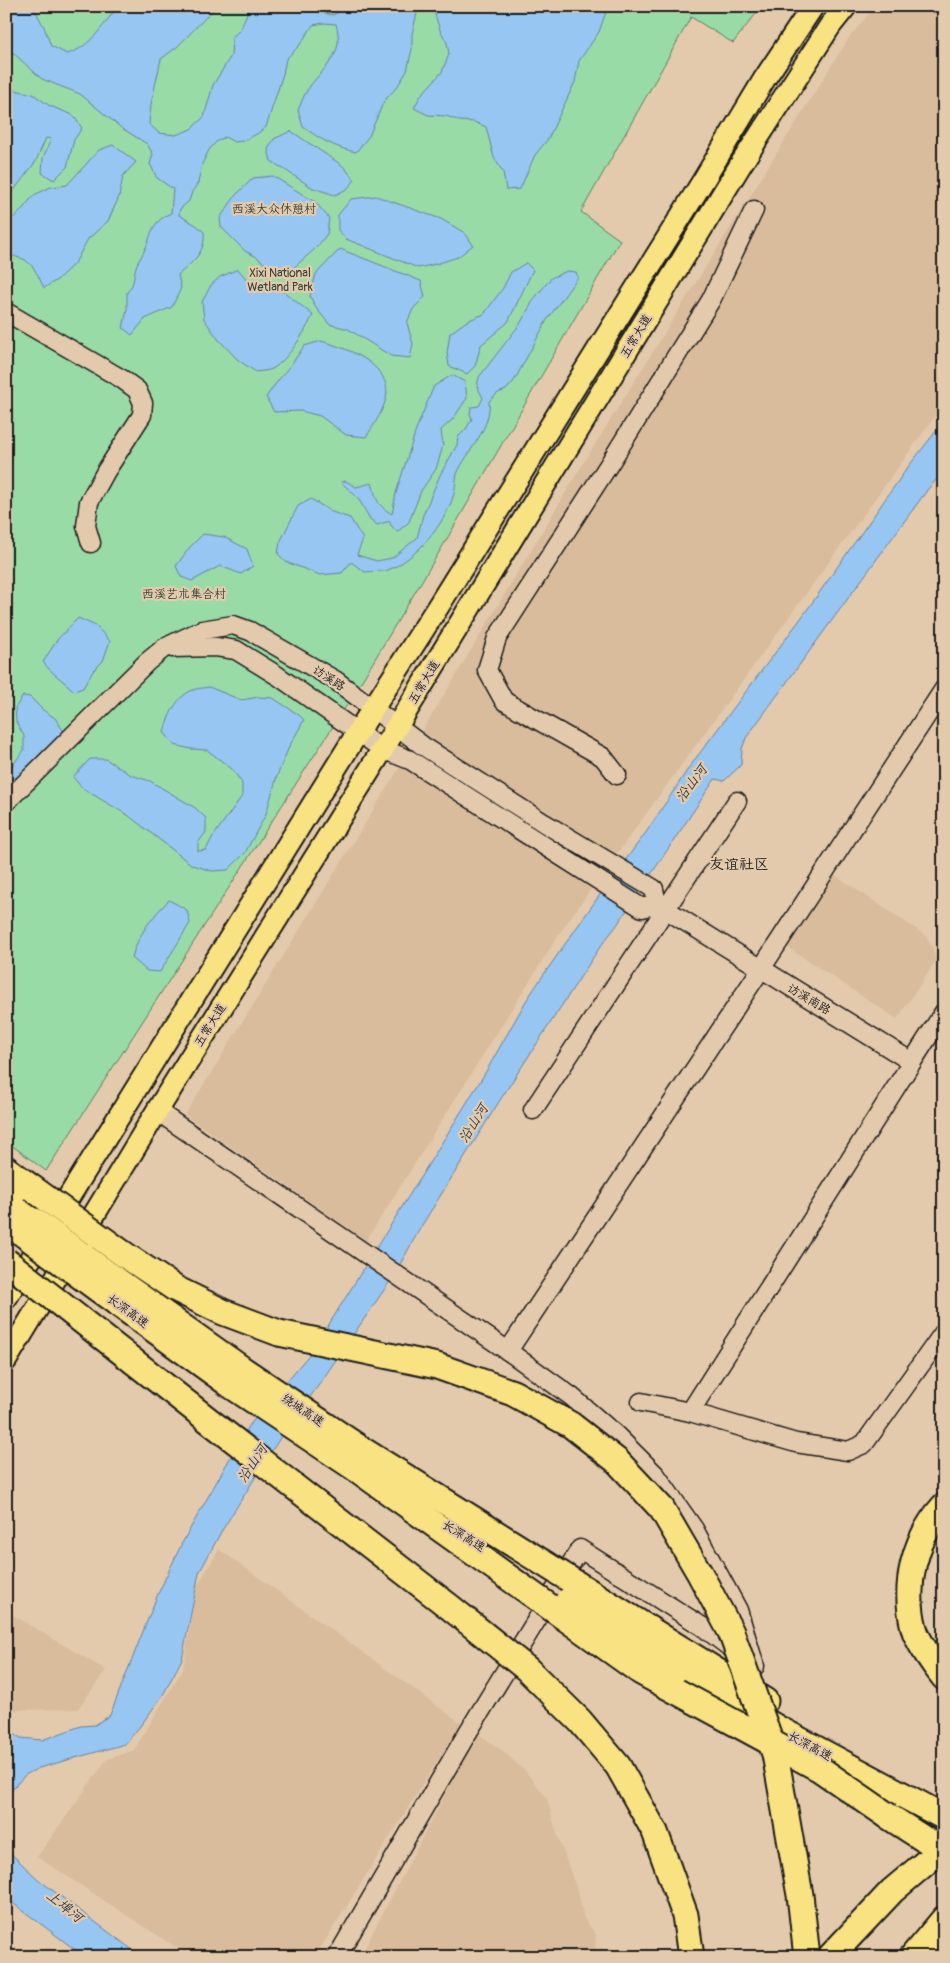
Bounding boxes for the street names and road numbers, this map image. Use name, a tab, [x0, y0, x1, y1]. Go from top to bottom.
street label: 五常大道	[618, 312, 655, 361]
street label: 五常大道	[406, 658, 443, 707]
street label: 访溪路	[310, 662, 348, 695]
street label: 访溪南路	[784, 981, 833, 1018]
street label: 五常大道	[191, 1001, 230, 1050]
street label: 长深高速	[104, 1291, 152, 1332]
street label: 绕城高速	[279, 1391, 327, 1430]
street label: 长深高速	[439, 1517, 488, 1556]
street label: 长深高速	[785, 1729, 834, 1764]

